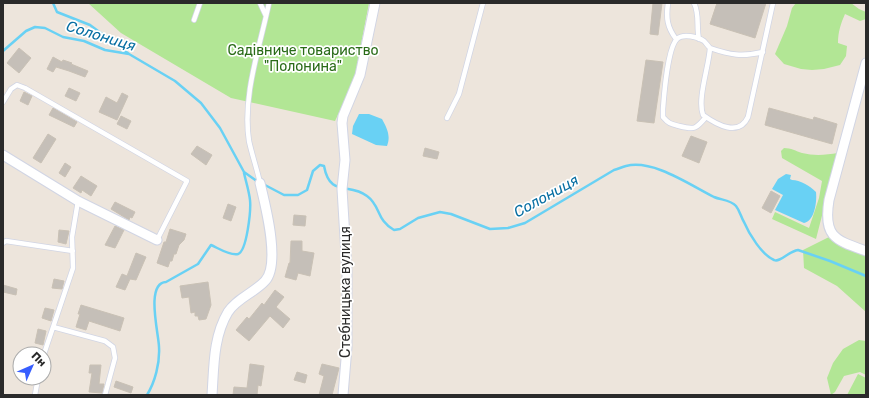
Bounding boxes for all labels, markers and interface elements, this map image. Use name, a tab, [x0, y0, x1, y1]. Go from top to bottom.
water label: Солониця	[64, 17, 138, 55]
park label: Садівниче товариство "Полонина"	[227, 42, 379, 75]
water label: Солониця	[510, 171, 582, 221]
street label: Стебницька вулиця	[337, 226, 354, 358]
north arrow	[12, 346, 52, 386]
text: Пн	[29, 349, 49, 369]

